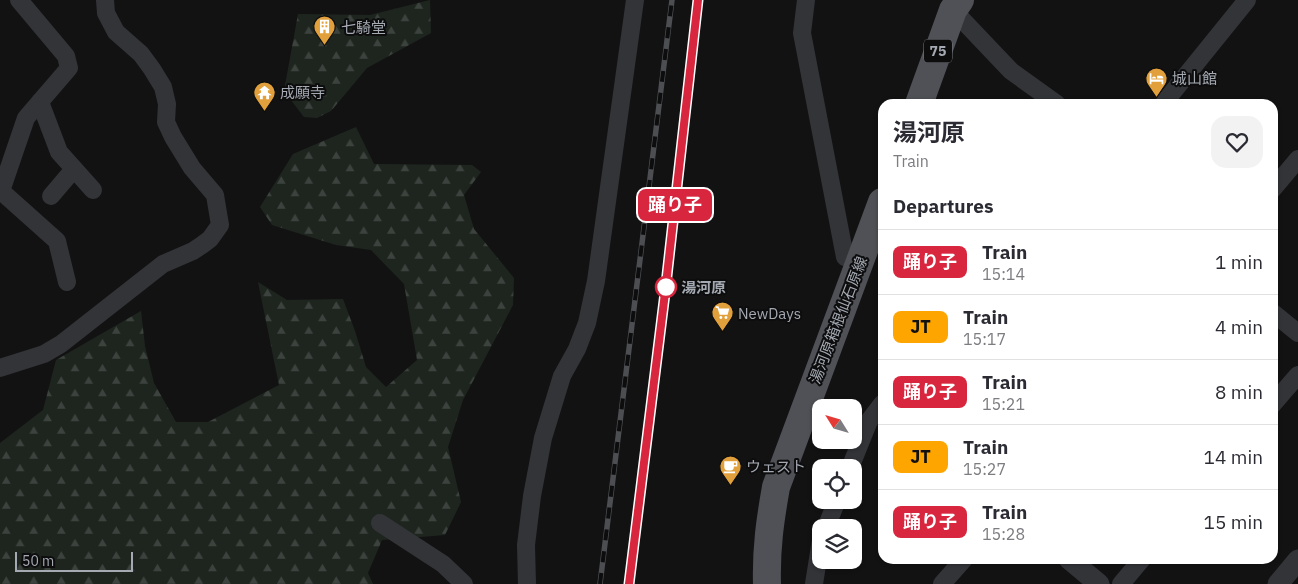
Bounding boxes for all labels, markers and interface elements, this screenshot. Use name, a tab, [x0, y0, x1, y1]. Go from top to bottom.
building icon: 七騎堂	[313, 15, 337, 46]
place label: 七騎堂	[341, 18, 386, 37]
road number: 75	[924, 40, 952, 62]
hotel icon: 城山館	[1144, 66, 1168, 97]
place label: 城山館	[1172, 69, 1217, 88]
temple icon: 成願寺	[252, 80, 276, 111]
place label: 成願寺	[280, 83, 325, 102]
text: 湯河原	[893, 116, 965, 148]
button: heart	[1211, 116, 1263, 168]
text: Train	[893, 151, 929, 171]
line badge: 踊り子	[646, 189, 704, 221]
text: 踊り子	[648, 193, 702, 216]
text: Departures	[893, 194, 993, 218]
text: Train	[982, 240, 1027, 264]
text: 踊り子	[903, 250, 957, 273]
text: 1 min	[1215, 250, 1263, 274]
street label: 湯河原箱根仙石原線	[805, 254, 871, 386]
text: 15:14	[982, 264, 1025, 284]
marker: 湯河原	[655, 276, 677, 298]
place label: 湯河原	[681, 278, 726, 297]
supermarket icon: NewDays	[710, 301, 734, 332]
place label: NewDays	[738, 304, 801, 323]
text: Train	[963, 305, 1008, 329]
text: JT	[910, 315, 931, 338]
text: 4 min	[1215, 315, 1263, 339]
text: 15:17	[963, 329, 1006, 349]
text: Train	[982, 370, 1027, 394]
text: 踊り子	[903, 380, 957, 403]
text: 8 min	[1215, 380, 1263, 404]
text: 15:21	[982, 394, 1025, 414]
north arrow	[812, 399, 862, 449]
map controls	[812, 399, 862, 569]
text: Train	[963, 435, 1008, 459]
text: JT	[910, 445, 931, 468]
text: 14 min	[1204, 445, 1263, 469]
cafe icon: ウェスト	[718, 454, 742, 485]
place label: ウェスト	[746, 457, 806, 476]
button: locate	[812, 459, 862, 509]
text: 15:27	[963, 459, 1006, 479]
text: Train	[982, 500, 1027, 524]
text: 踊り子	[903, 510, 957, 533]
text: 15 min	[1204, 510, 1263, 534]
button: layers	[812, 519, 862, 569]
text: 15:28	[982, 524, 1025, 544]
scale bar	[15, 549, 132, 572]
text: 50 m	[22, 552, 54, 570]

